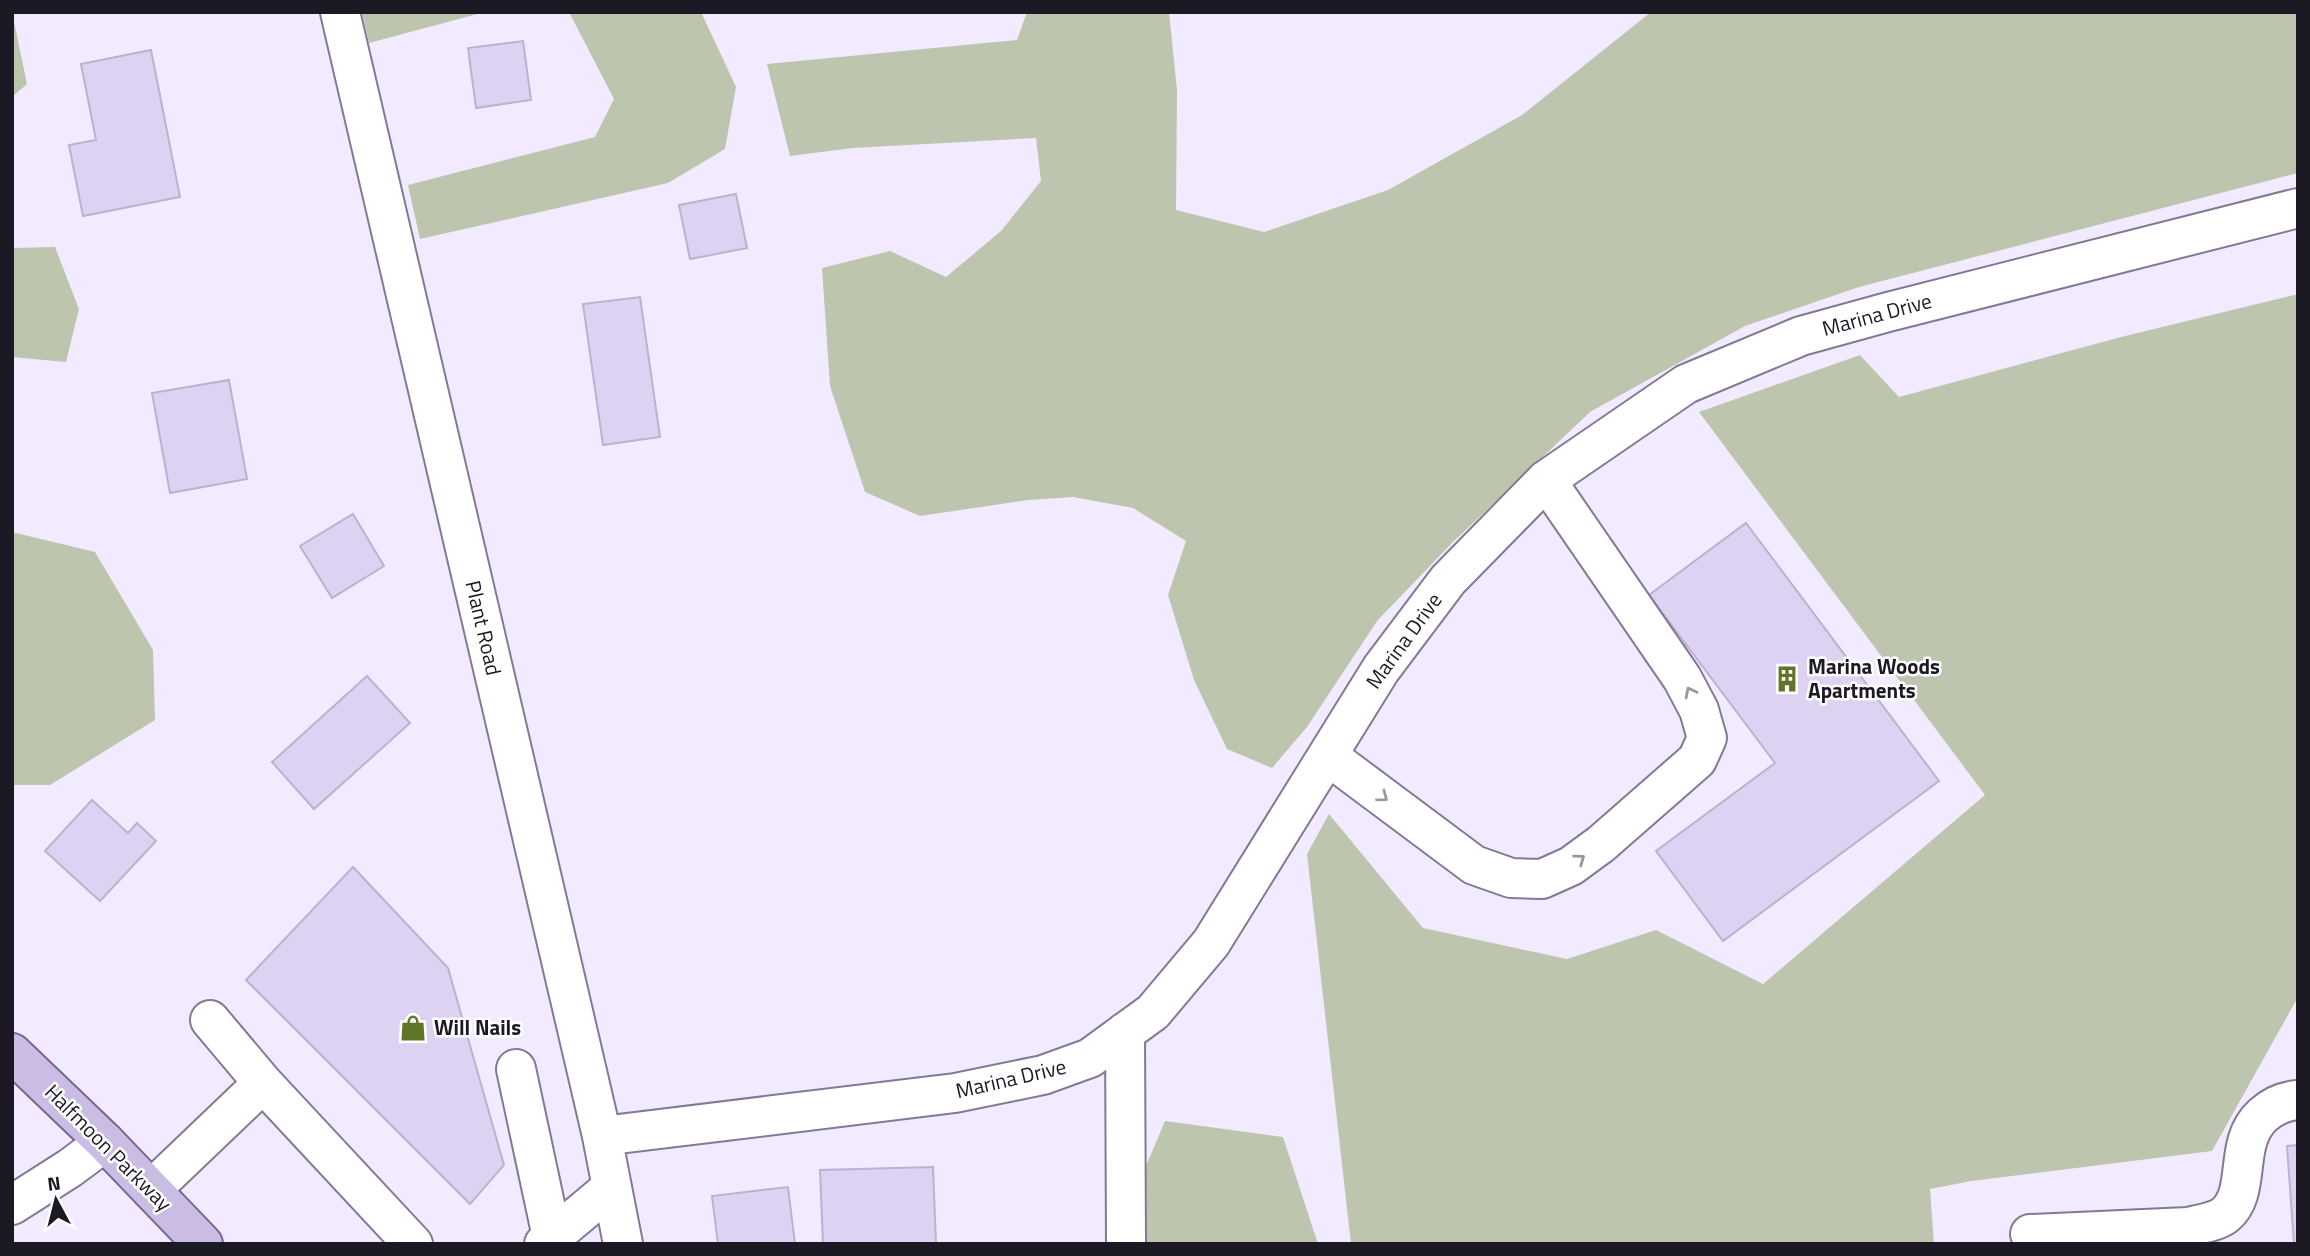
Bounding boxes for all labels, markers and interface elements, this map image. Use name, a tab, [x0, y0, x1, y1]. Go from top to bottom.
street label: Marina Drive	[1818, 284, 1935, 344]
street label: Plant Road	[458, 577, 510, 678]
street label: Marina Drive	[1357, 586, 1449, 695]
place label: Marina Woods Apartments	[1808, 650, 1940, 706]
building icon: Marina Woods Apartments	[1772, 664, 1802, 694]
one-way arrow	[1684, 687, 1698, 699]
one-way arrow	[1375, 788, 1388, 801]
one-way arrow	[1572, 855, 1585, 868]
place label: Will Nails	[434, 1011, 521, 1043]
shop icon: Will Nails	[398, 1013, 428, 1043]
street label: Marina Drive	[952, 1050, 1069, 1106]
street label: Halfmoon Parkway	[38, 1076, 180, 1218]
north arrow	[21, 1165, 91, 1235]
text: N	[46, 1167, 62, 1198]

